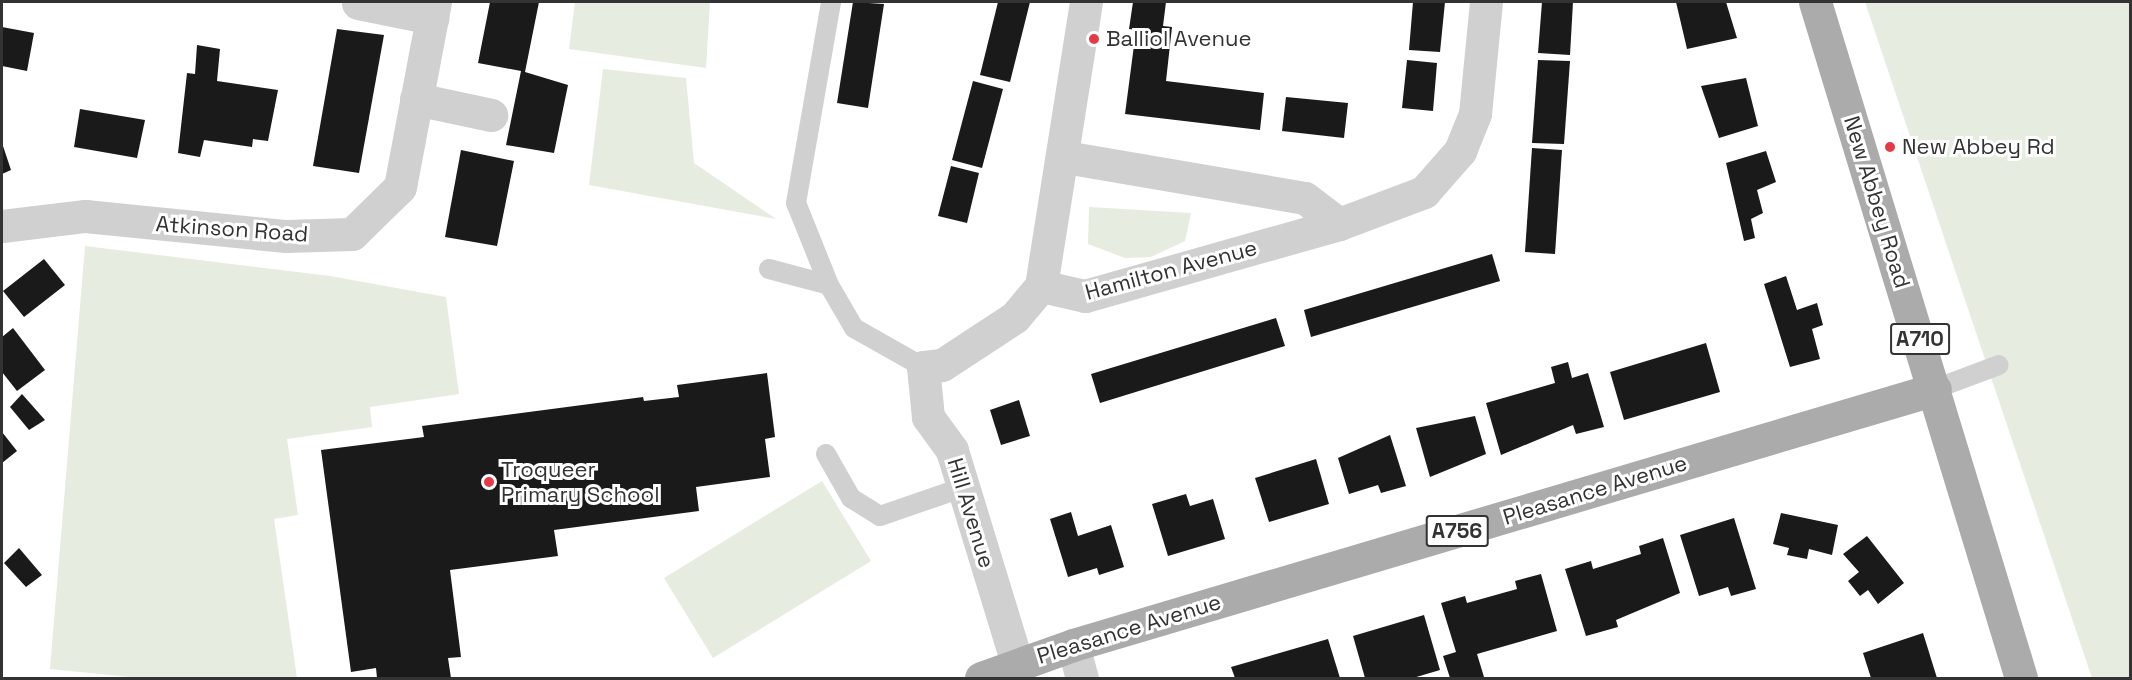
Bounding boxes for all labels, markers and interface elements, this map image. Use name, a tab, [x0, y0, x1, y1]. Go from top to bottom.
place label: Balliol Avenue	[1106, 26, 1252, 52]
marker: Balliol Avenue	[1087, 32, 1101, 46]
street label: New Abbey Road	[1838, 113, 1916, 291]
place label: New Abbey Rd	[1902, 134, 2055, 160]
marker: New Abbey Rd	[1883, 140, 1897, 154]
street label: Atkinson Road	[155, 211, 309, 247]
street label: Hamilton Avenue	[1082, 234, 1260, 306]
road number: A710	[1890, 321, 1950, 357]
street label: Pleasance Avenue	[1500, 449, 1690, 531]
street label: Hill Avenue	[942, 455, 1000, 571]
place label: Troqueer Primary School	[501, 456, 660, 508]
marker: Troqueer Primary School	[482, 475, 496, 489]
road number: A756	[1426, 513, 1488, 549]
street label: Pleasance Avenue	[1034, 588, 1224, 670]

